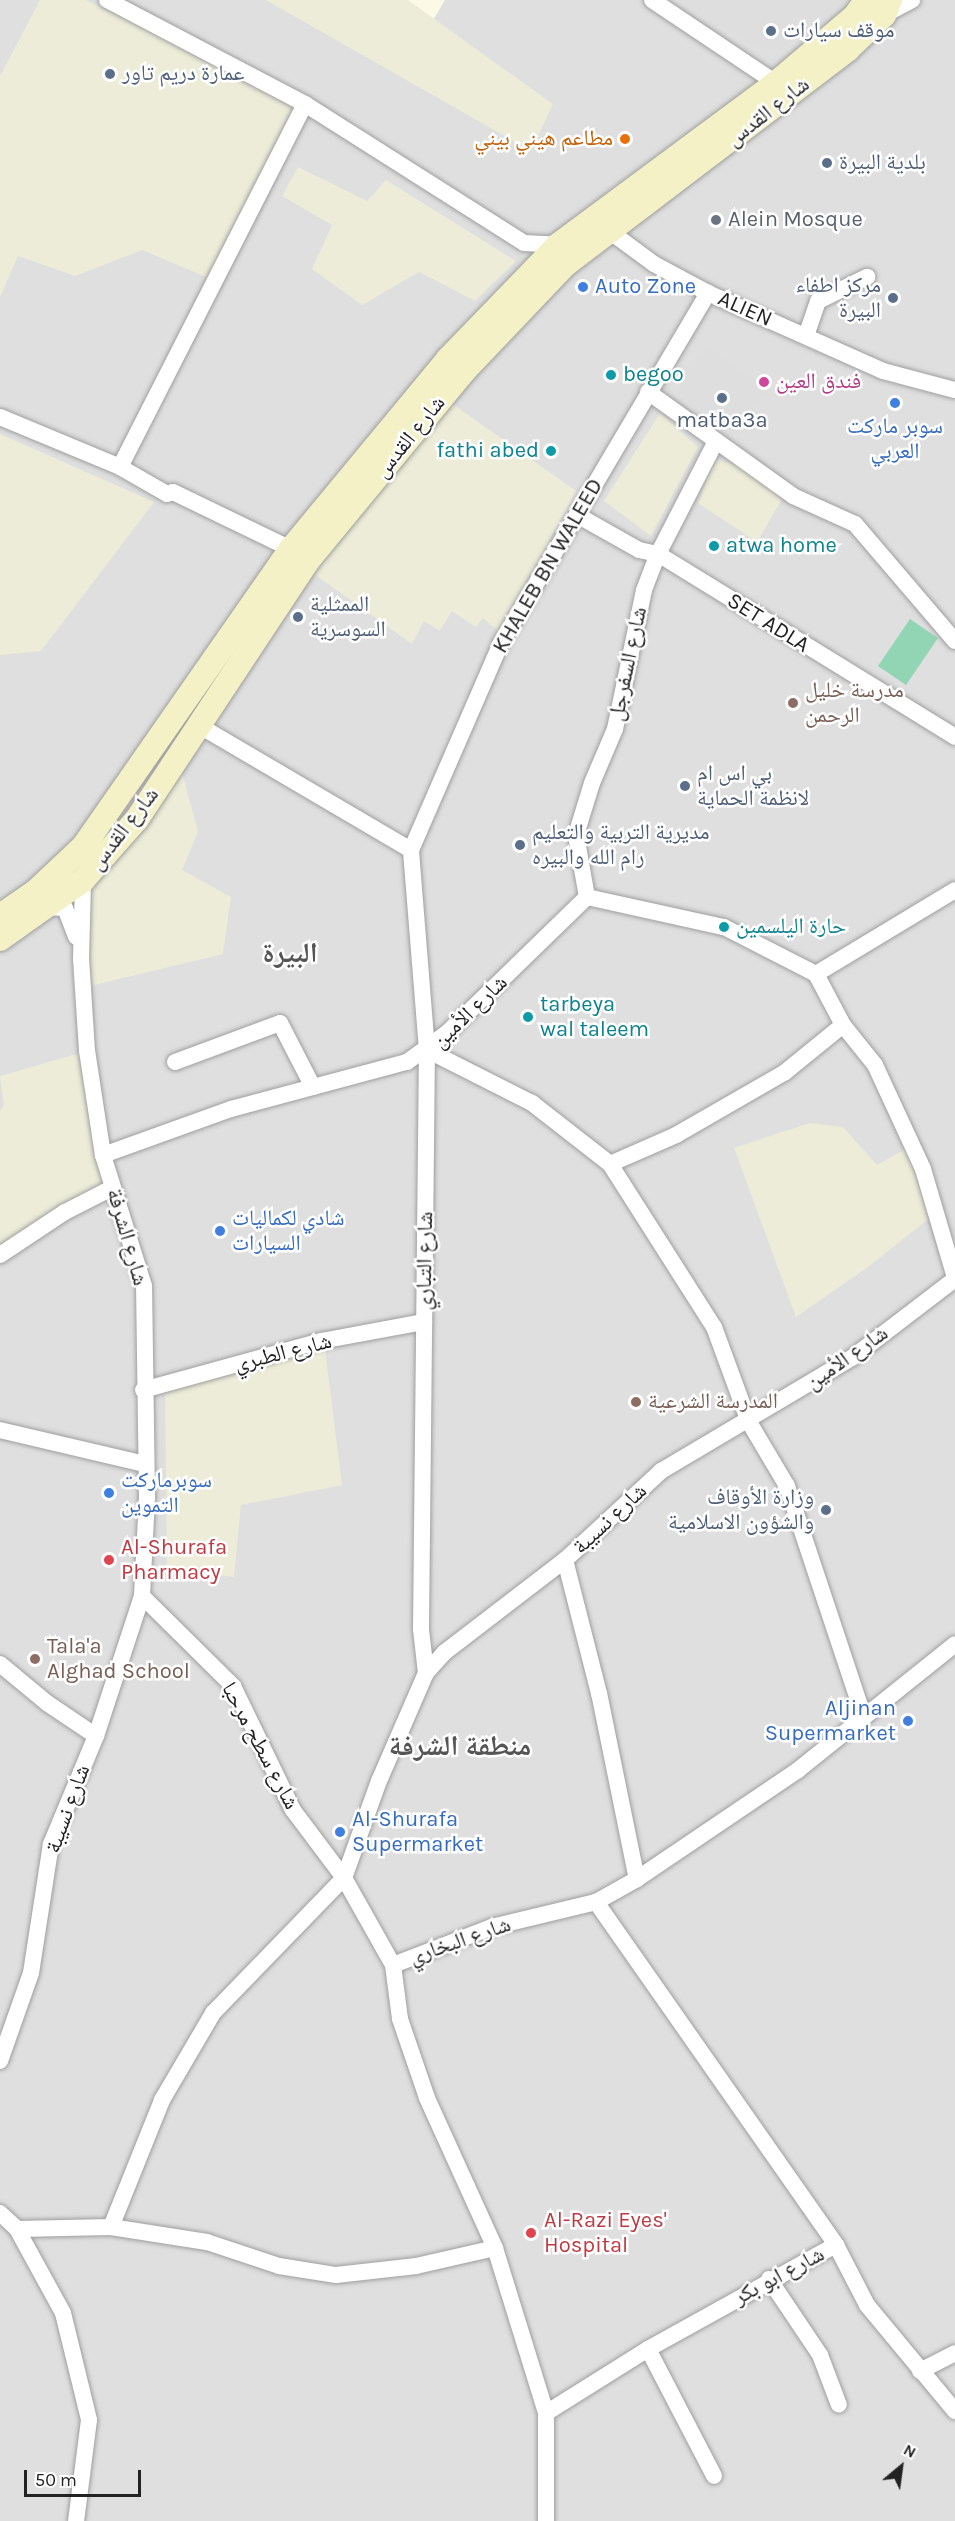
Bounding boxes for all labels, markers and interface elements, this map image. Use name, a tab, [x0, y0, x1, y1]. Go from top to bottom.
place label: موقف سيارات	[783, 18, 894, 44]
marker: موقف سيارات	[764, 24, 778, 38]
place label: عمارة دريم تاور	[122, 61, 244, 87]
marker: عمارة دريم تاور	[103, 67, 117, 81]
street label: شارع القدس	[721, 71, 815, 153]
place label: مطاعم هيني بيني	[474, 126, 613, 152]
marker: مطاعم هيني بيني	[618, 132, 632, 146]
place label: بلدية البيرة	[839, 150, 926, 176]
marker: بلدية البيرة	[820, 156, 834, 170]
place label: Alein Mosque	[728, 207, 863, 233]
marker: Alein Mosque	[709, 213, 723, 227]
place label: مركز اطفاء البيرة	[795, 272, 881, 324]
place label: Auto Zone	[595, 274, 696, 300]
marker: Auto Zone	[576, 280, 590, 294]
street label: ALIEN	[714, 285, 776, 333]
marker: مركز اطفاء البيرة	[886, 291, 900, 305]
place label: begoo	[623, 362, 684, 388]
marker: begoo	[604, 368, 618, 382]
place label: فندق العين	[776, 369, 861, 395]
marker: فندق العين	[757, 375, 771, 389]
street label: شارع القدس	[369, 391, 451, 483]
marker: matba3a	[715, 391, 729, 405]
marker: سوبر ماركت العربي	[888, 396, 902, 410]
place label: matba3a	[676, 408, 768, 434]
place label: سوبر ماركت العربي	[847, 413, 943, 464]
place label: fathi abed	[437, 438, 539, 464]
marker: fathi abed	[544, 444, 558, 458]
street label: KHALEB BN WALEED	[487, 474, 609, 658]
place label: atwa home	[726, 533, 837, 559]
marker: atwa home	[707, 539, 721, 553]
street label: SET ADLA	[722, 587, 814, 659]
place label: الممثلية السوسرية	[310, 591, 386, 642]
street label: شارع السفرجل	[603, 605, 653, 723]
marker: الممثلية السوسرية	[291, 610, 305, 624]
place label: مدرسة خليل الرحمن	[805, 677, 904, 728]
marker: مدرسة خليل الرحمن	[786, 696, 800, 710]
place label: بي اس ام لانظمة الحماية	[697, 760, 809, 812]
marker: بي اس ام لانظمة الحماية	[678, 779, 692, 793]
street label: شارع القدس	[83, 782, 165, 876]
place label: مديرية التربية والتعليم رام الله والبيره	[532, 819, 710, 870]
marker: مديرية التربية والتعليم رام الله والبيره	[513, 838, 527, 852]
place label: حارة اليلسمين	[736, 914, 846, 940]
marker: حارة اليلسمين	[717, 920, 731, 934]
district label: البيرة	[262, 936, 318, 970]
street label: شارع الأمين	[427, 970, 513, 1054]
place label: tarbeya wal taleem	[540, 991, 649, 1042]
marker: tarbeya wal taleem	[521, 1010, 535, 1024]
street label: شارع الشرفة	[101, 1185, 153, 1289]
place label: شادي لكماليات السيارات	[232, 1205, 345, 1256]
street label: شارع التباري	[411, 1211, 439, 1311]
marker: شادي لكماليات السيارات	[213, 1224, 227, 1238]
street label: شارع الأمين	[801, 1320, 893, 1396]
street label: شارع الطبري	[231, 1328, 335, 1378]
place label: المدرسة الشرعية	[648, 1389, 778, 1415]
marker: المدرسة الشرعية	[629, 1395, 643, 1409]
place label: سوبرماركت التموين	[121, 1467, 212, 1518]
street label: شارع نسيبة	[567, 1478, 653, 1560]
place label: وزارة الأوقاف والشؤون الاسلامية	[668, 1484, 814, 1536]
marker: سوبرماركت التموين	[102, 1486, 116, 1500]
marker: وزارة الأوقاف والشؤون الاسلامية	[819, 1503, 833, 1517]
place label: Al-Shurafa Pharmacy	[121, 1534, 227, 1586]
marker: Al-Shurafa Pharmacy	[102, 1553, 116, 1567]
place label: Tala'a Alghad School	[47, 1633, 190, 1684]
marker: Tala'a Alghad School	[28, 1652, 42, 1666]
street label: شارع سطح مرحبا	[215, 1678, 305, 1814]
place label: Aljinan Supermarket	[765, 1695, 896, 1747]
marker: Aljinan Supermarket	[901, 1714, 915, 1728]
district label: منطقة الشرفة	[389, 1729, 531, 1763]
street label: شارع نسيبة	[40, 1761, 96, 1857]
place label: Al-Shurafa Supermarket	[352, 1806, 483, 1858]
marker: Al-Shurafa Supermarket	[333, 1825, 347, 1839]
street label: شارع البخاري	[406, 1911, 514, 1971]
place label: Al-Razi Eyes' Hospital	[544, 2207, 667, 2258]
marker: Al-Razi Eyes' Hospital	[522, 2224, 540, 2242]
street label: شارع ابو بكر	[729, 2241, 829, 2311]
north arrow	[871, 2437, 931, 2497]
text: N	[900, 2440, 920, 2462]
scale bar	[27, 2458, 144, 2496]
text: 50 m	[35, 2469, 77, 2491]

